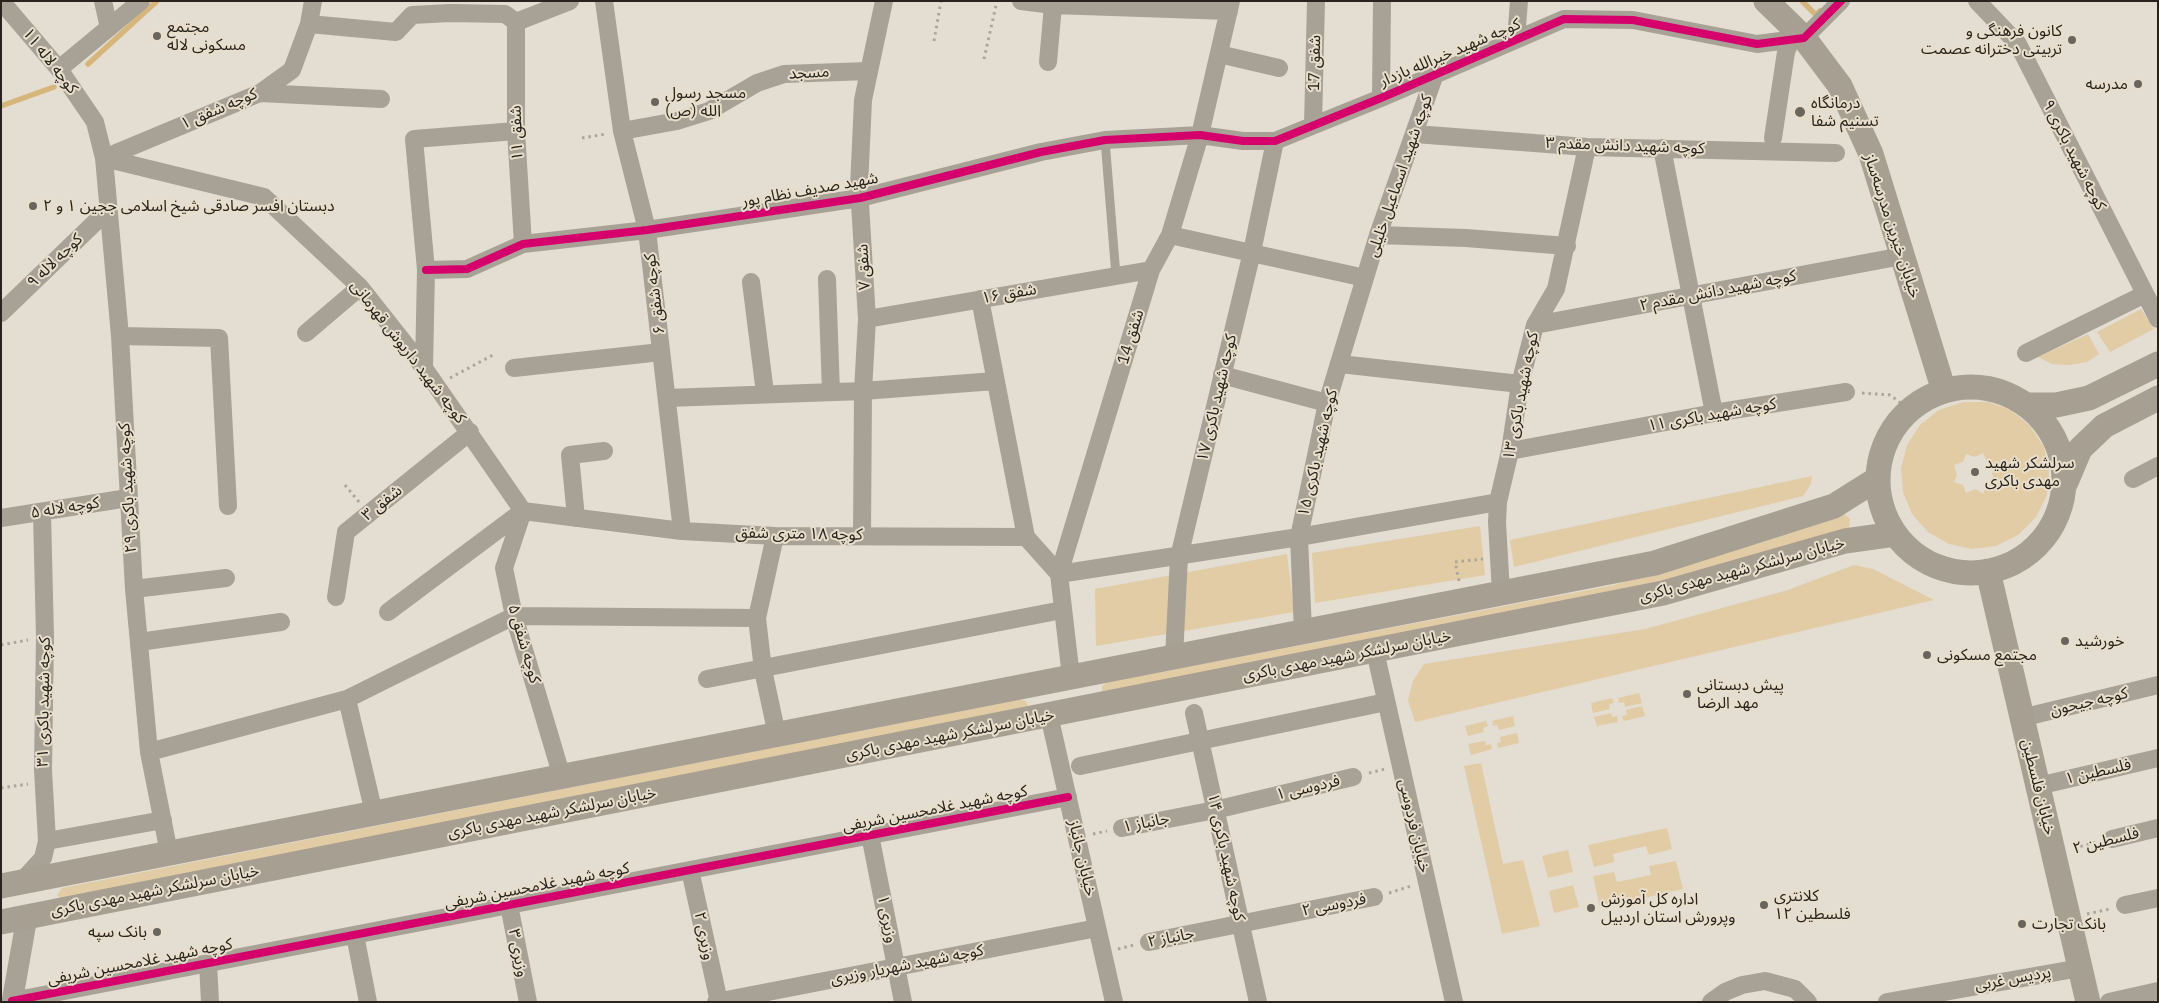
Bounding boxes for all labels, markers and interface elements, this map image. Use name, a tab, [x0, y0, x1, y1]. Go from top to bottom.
street label: کوچه شهید خیرالله بازدار	[1377, 15, 1523, 91]
place label: مجتمع مسکونی لاله	[167, 17, 246, 55]
place label: کانون فرهنگی و تربیتی دخترانه عصمت	[1921, 21, 2062, 59]
street label: کوچه لاله ۱۱	[18, 24, 82, 98]
marker: مجتمع مسکونی لاله	[151, 30, 163, 42]
marker: کانون فرهنگی و تربیتی دخترانه عصمت	[2066, 34, 2078, 46]
street label: شفق 17	[1305, 35, 1325, 91]
street label: مسجد	[788, 62, 830, 84]
place label: مدرسه	[2085, 74, 2128, 94]
marker: مدرسه	[2132, 78, 2144, 90]
place label: مسجد رسول الله (ص)	[665, 83, 746, 121]
street label: کوچه شفق ۱	[178, 84, 260, 134]
street label: کوچه شهید اسماعیل خلیلی	[1363, 92, 1437, 260]
place label: درمانگاه تسنیم شفا	[1811, 93, 1879, 131]
marker: مسجد رسول الله (ص)	[649, 96, 661, 108]
street label: کوچه شهید باکری ۹	[2038, 97, 2110, 213]
street label: شفق ۱۱	[506, 105, 528, 161]
marker: درمانگاه تسنیم شفا	[1793, 105, 1807, 119]
street label: کوچه شهید دانش مقدم ۳	[1545, 134, 1705, 158]
street label: خیابان خیرین مدرسه‌ساز	[1860, 151, 1924, 301]
street label: شهید صدیف نظام پور	[740, 169, 880, 211]
place label: دبستان افسر صادقی شیخ اسلامی ججین ۱ و ۲	[43, 196, 335, 216]
marker: دبستان افسر صادقی شیخ اسلامی ججین ۱ و ۲	[27, 200, 39, 212]
street label: کوچه لاله ۹	[23, 230, 87, 292]
street label: شفق ۷	[853, 243, 875, 291]
street label: کوچه شفق ۶	[641, 252, 669, 336]
street label: کوچه شهید دانش مقدم ۲	[1638, 266, 1798, 316]
street label: کوچه شهید داریوش قهرمانی	[346, 277, 470, 427]
street label: شفق ۱۶	[980, 280, 1038, 308]
street label: شفق 14	[1114, 307, 1148, 367]
street label: کوچه شهید باکری ۱۳	[1499, 330, 1543, 462]
street label: کوچه شهید باکری ۱۷	[1193, 332, 1241, 464]
street label: کوچه شهید باکری ۱۵	[1294, 387, 1342, 519]
street label: کوچه شهید باکری ۱۱	[1646, 394, 1778, 436]
street label: کوچه شهید باکری ۲۹	[115, 423, 141, 553]
place label: سرلشکر شهید مهدی باکری	[1985, 453, 2075, 491]
marker: سرلشکر شهید مهدی باکری	[1969, 466, 1981, 478]
street label: شفق ۳	[358, 481, 406, 525]
street label: کوچه لاله ۵	[29, 493, 101, 523]
street label: کوچه ۱۸ متری شفق	[735, 523, 863, 545]
street label: خیابان سرلشکر شهید مهدی باکری	[1637, 533, 1847, 607]
street label: کوچه شفق ۵	[504, 602, 544, 686]
street label: خیابان سرلشکر شهید مهدی باکری	[1241, 626, 1453, 686]
place label: خورشید	[2075, 631, 2124, 651]
marker: خورشید	[2059, 635, 2071, 647]
street label: کوچه شهید باکری ۳۱	[33, 637, 55, 767]
place label: مجتمع مسکونی	[1937, 645, 2037, 665]
marker: مجتمع مسکونی	[1921, 649, 1933, 661]
place label: پیش دبستانی مهد الرضا	[1697, 675, 1784, 713]
street label: کوچه جیحون	[2048, 684, 2130, 720]
marker: پیش دبستانی مهد الرضا	[1681, 688, 1693, 700]
street label: خیابان سرلشکر شهید مهدی باکری	[844, 705, 1056, 765]
street label: خیابان فلسطین	[2017, 737, 2059, 837]
street label: فلسطین ۱	[2063, 755, 2133, 789]
street label: فردوسی ۱	[1274, 771, 1342, 805]
street label: خیابان فردوسی	[1394, 777, 1434, 875]
street label: کوچه شهید غلامحسین شریفی	[841, 782, 1029, 836]
street label: خیابان سرلشکر شهید مهدی باکری	[446, 783, 658, 843]
street label: کوچه شهید باکری ۱۴	[1203, 791, 1249, 923]
street label: جانباز ۱	[1121, 809, 1171, 837]
street label: خیابان جانباز	[1064, 818, 1100, 898]
street label: فلسطین ۲	[2071, 824, 2141, 858]
street label: کوچه شهید غلامحسین شریفی	[443, 859, 631, 913]
street label: خیابان سرلشکر شهید مهدی باکری	[49, 861, 261, 921]
place label: کلانتری ۱۲ فلسطین	[1774, 886, 1851, 924]
street label: فردوسی ۲	[1300, 889, 1368, 921]
place label: اداره کل آموزش وپرورش استان اردبیل	[1601, 889, 1735, 927]
street label: وزیری ۱	[873, 893, 901, 945]
marker: کلانتری ۱۲ فلسطین	[1758, 899, 1770, 911]
marker: اداره کل آموزش وپرورش استان اردبیل	[1585, 902, 1597, 914]
street label: وزیری ۲	[690, 910, 718, 962]
place label: بانک تجارت	[2032, 914, 2106, 934]
marker: بانک تجارت	[2016, 918, 2028, 930]
place label: بانک سپه	[88, 922, 147, 942]
street label: جانباز ۲	[1146, 924, 1196, 952]
marker: بانک سپه	[151, 926, 163, 938]
street label: وزیری ۳	[504, 927, 532, 979]
street label: کوچه شهید غلامحسین شریفی	[46, 935, 234, 989]
street label: کوچه شهید شهریار وزیری	[829, 941, 985, 989]
street label: پردیس غربی	[1973, 963, 2053, 995]

